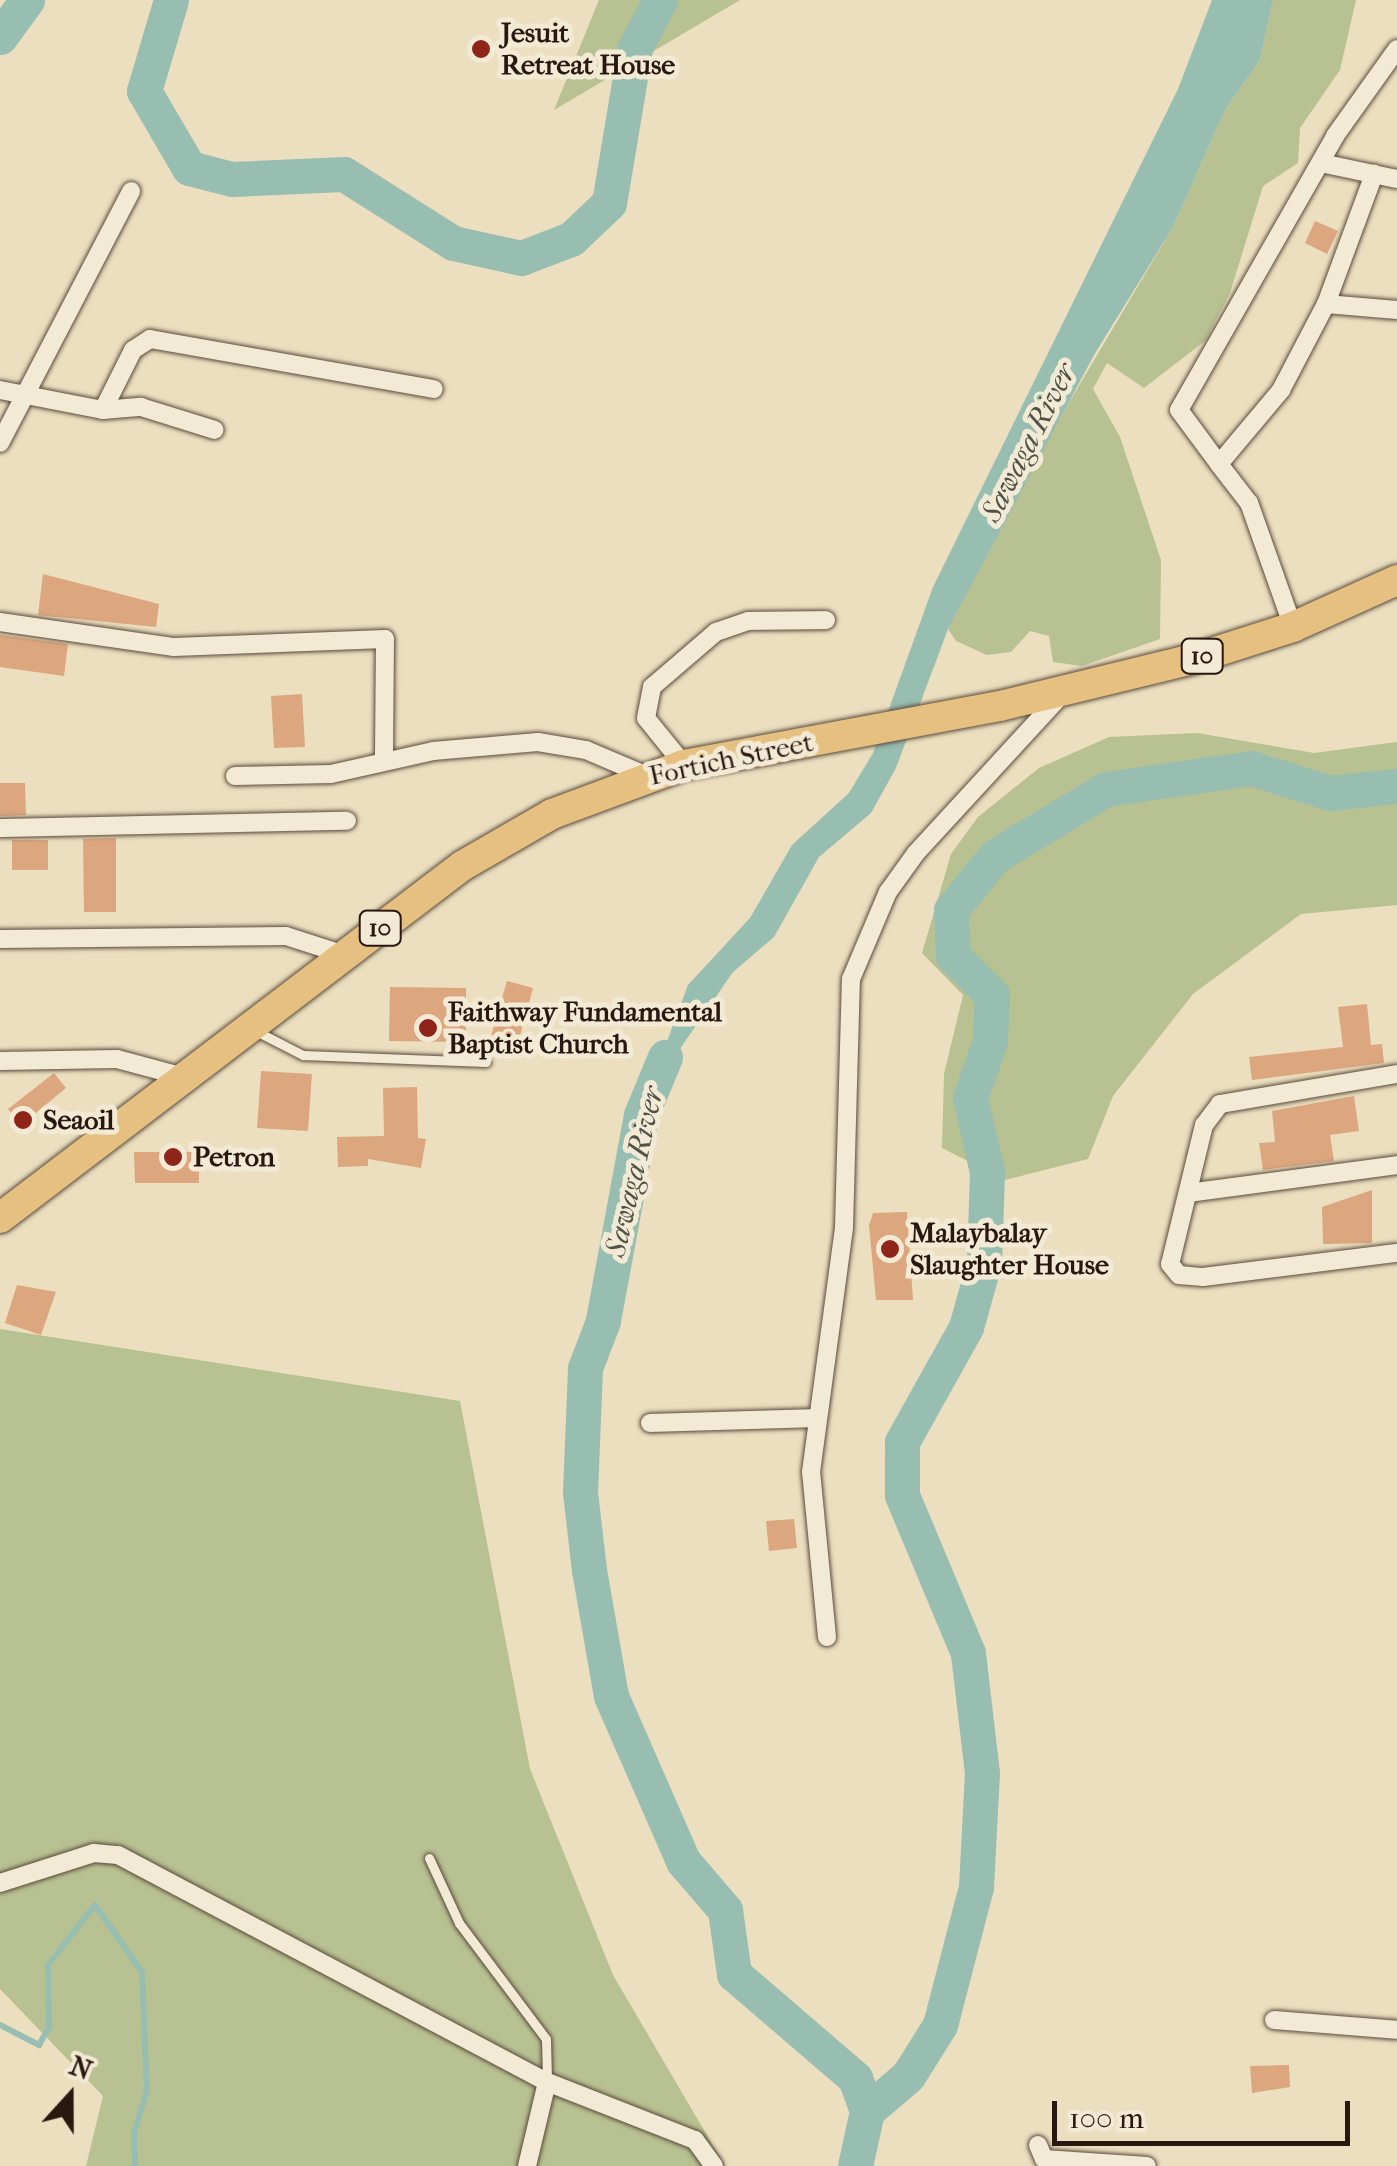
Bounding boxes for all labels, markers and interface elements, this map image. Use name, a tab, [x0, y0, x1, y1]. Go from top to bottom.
place label: Jesuit Retreat House	[501, 16, 675, 82]
marker: Jesuit Retreat House	[470, 38, 492, 60]
water label: Sawaga River	[974, 358, 1084, 528]
road number: 10	[1180, 636, 1224, 676]
street label: Fortich Street	[646, 725, 816, 793]
road number: 10	[358, 908, 402, 948]
place label: Faithway Fundamental Baptist Church	[448, 995, 722, 1061]
marker: Faithway Fundamental Baptist Church	[417, 1017, 439, 1039]
water label: Sawaga River	[598, 1084, 672, 1260]
place label: Seaoil	[43, 1103, 114, 1137]
marker: Seaoil	[12, 1109, 34, 1131]
place label: Petron	[193, 1140, 275, 1174]
marker: Petron	[162, 1146, 184, 1168]
place label: Malaybalay Slaughter House	[910, 1216, 1109, 1282]
marker: Malaybalay Slaughter House	[879, 1238, 901, 1260]
north arrow	[20, 2046, 120, 2146]
text: N	[65, 2048, 97, 2087]
scale bar	[1057, 2081, 1354, 2143]
text: 100 m	[1069, 2101, 1144, 2136]

